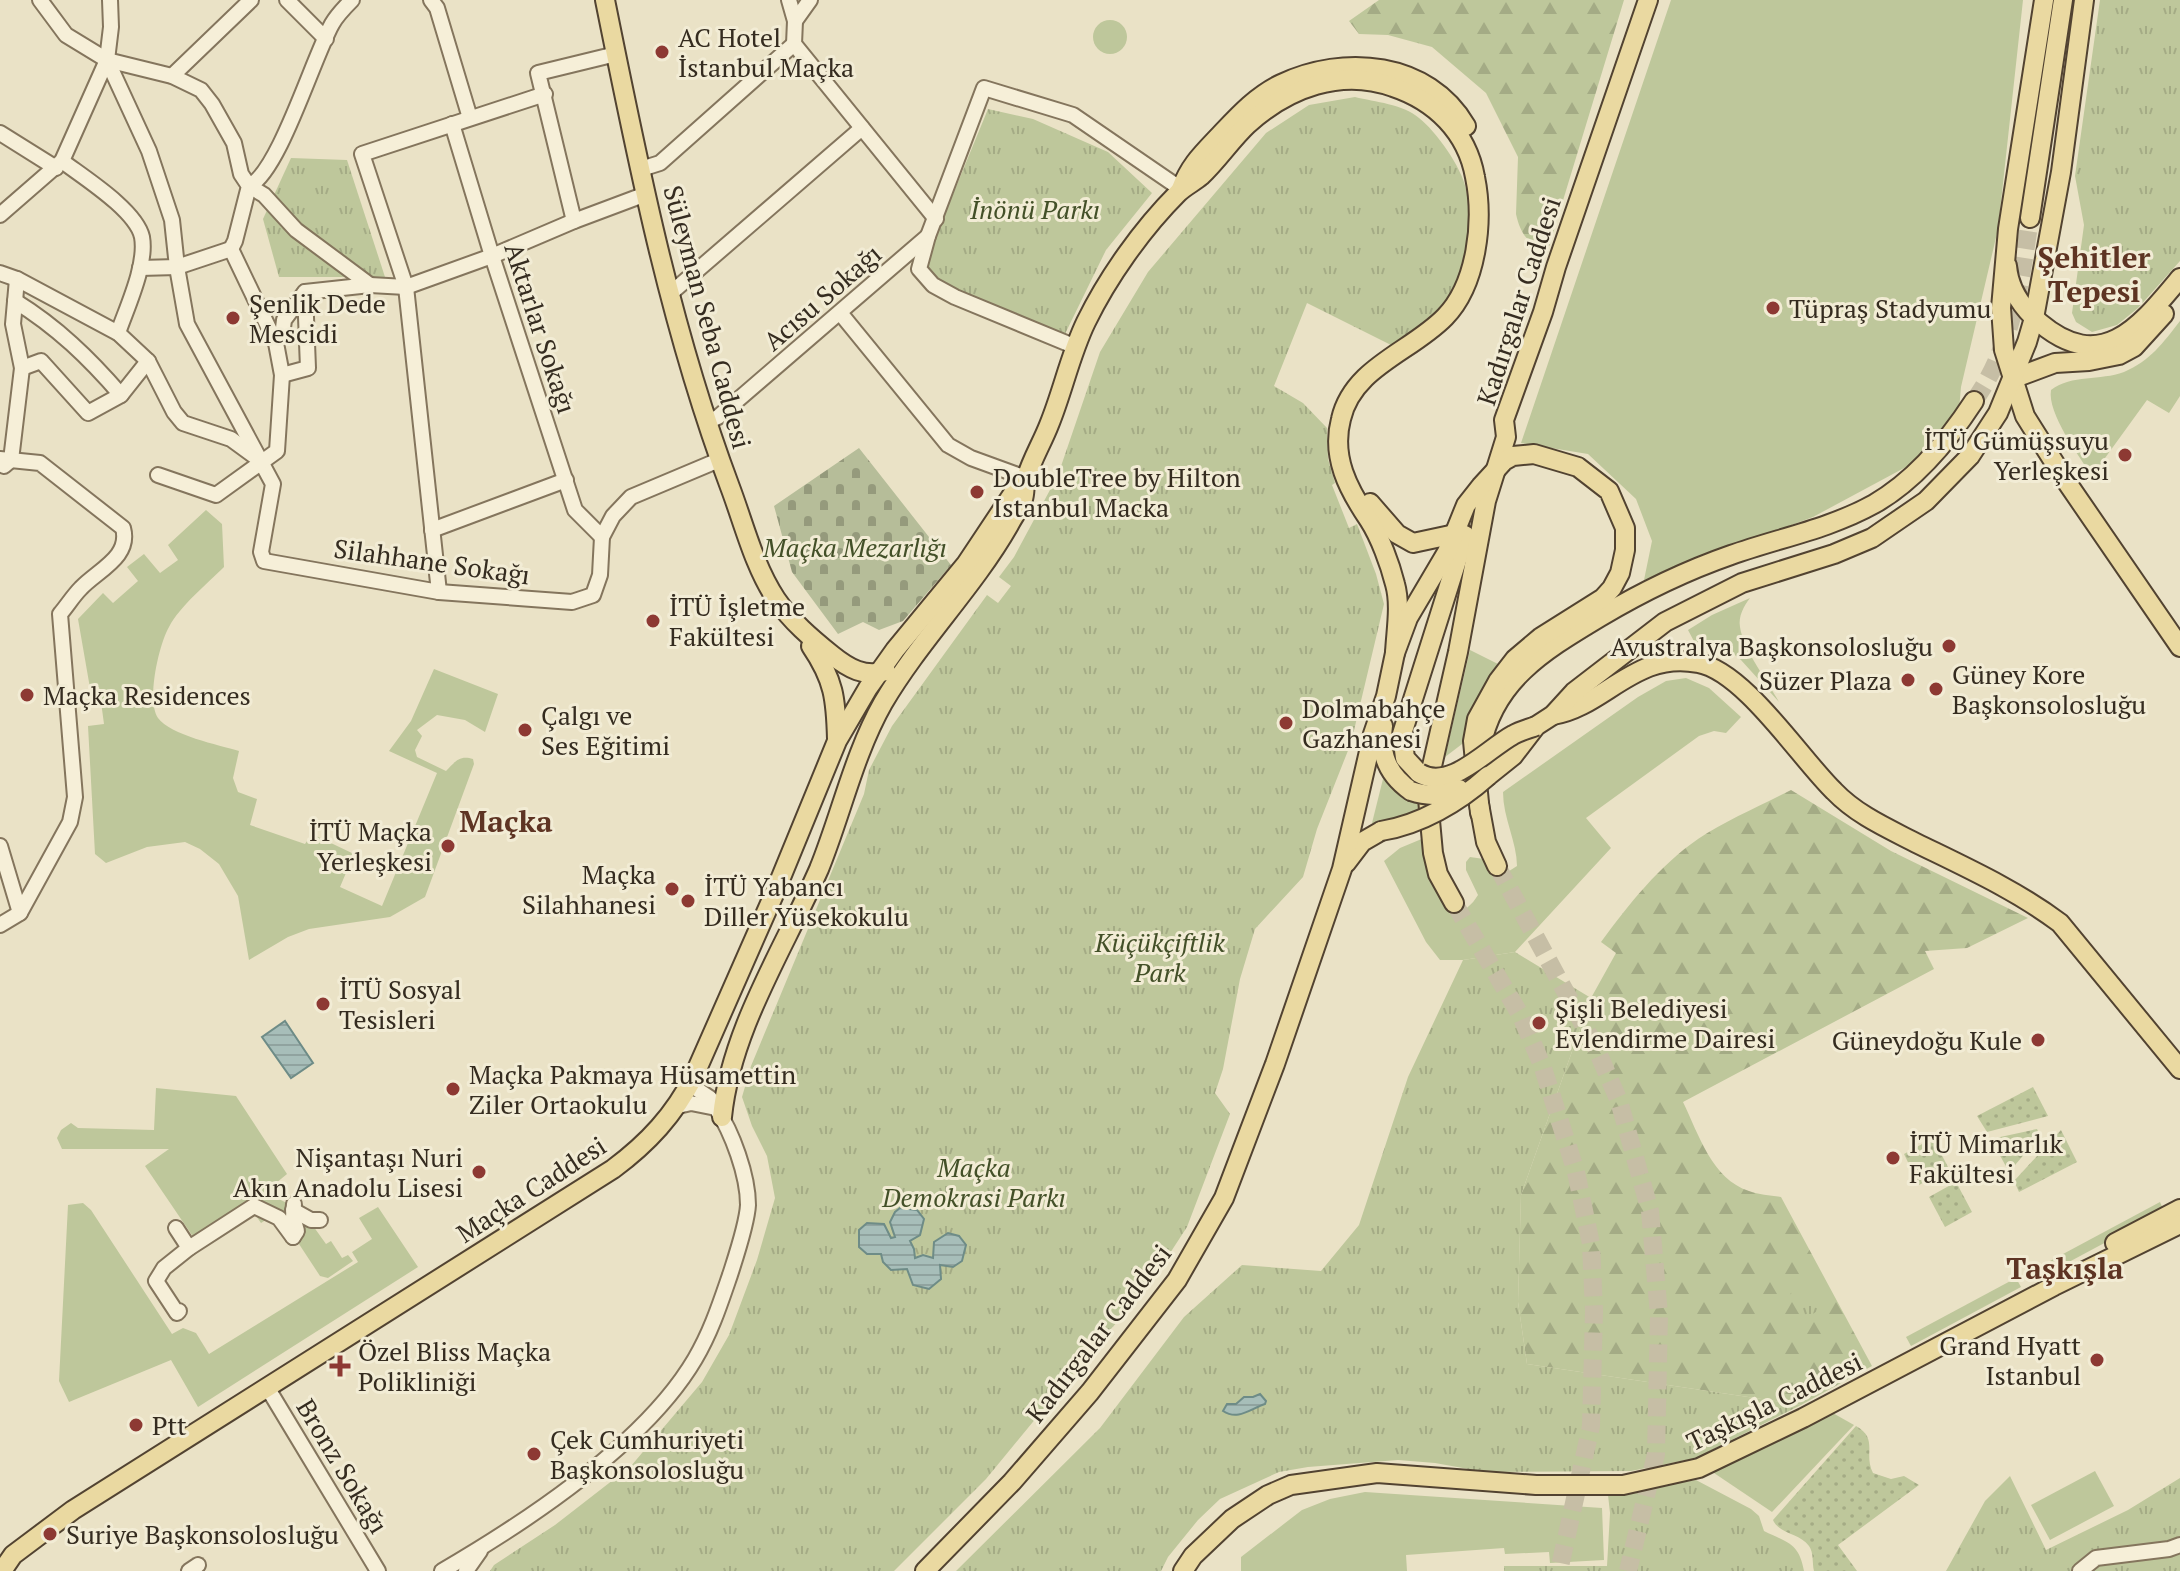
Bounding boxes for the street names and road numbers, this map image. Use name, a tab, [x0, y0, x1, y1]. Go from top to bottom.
street label: Süleyman Seba Caddesi	[656, 182, 760, 452]
street label: Kadırgalar Caddesi	[1468, 192, 1568, 410]
street label: Acısu Sokağı	[756, 236, 888, 358]
street label: Aktarlar Sokağı	[497, 238, 585, 418]
street label: Silahhane Sokağı	[332, 530, 532, 592]
street label: Maçka Caddesi	[450, 1128, 612, 1250]
street label: Kadırgalar Caddesi	[1018, 1237, 1178, 1429]
street label: Taşkışla Caddesi	[1681, 1344, 1867, 1458]
street label: Bronz Sokağı	[289, 1392, 397, 1540]

